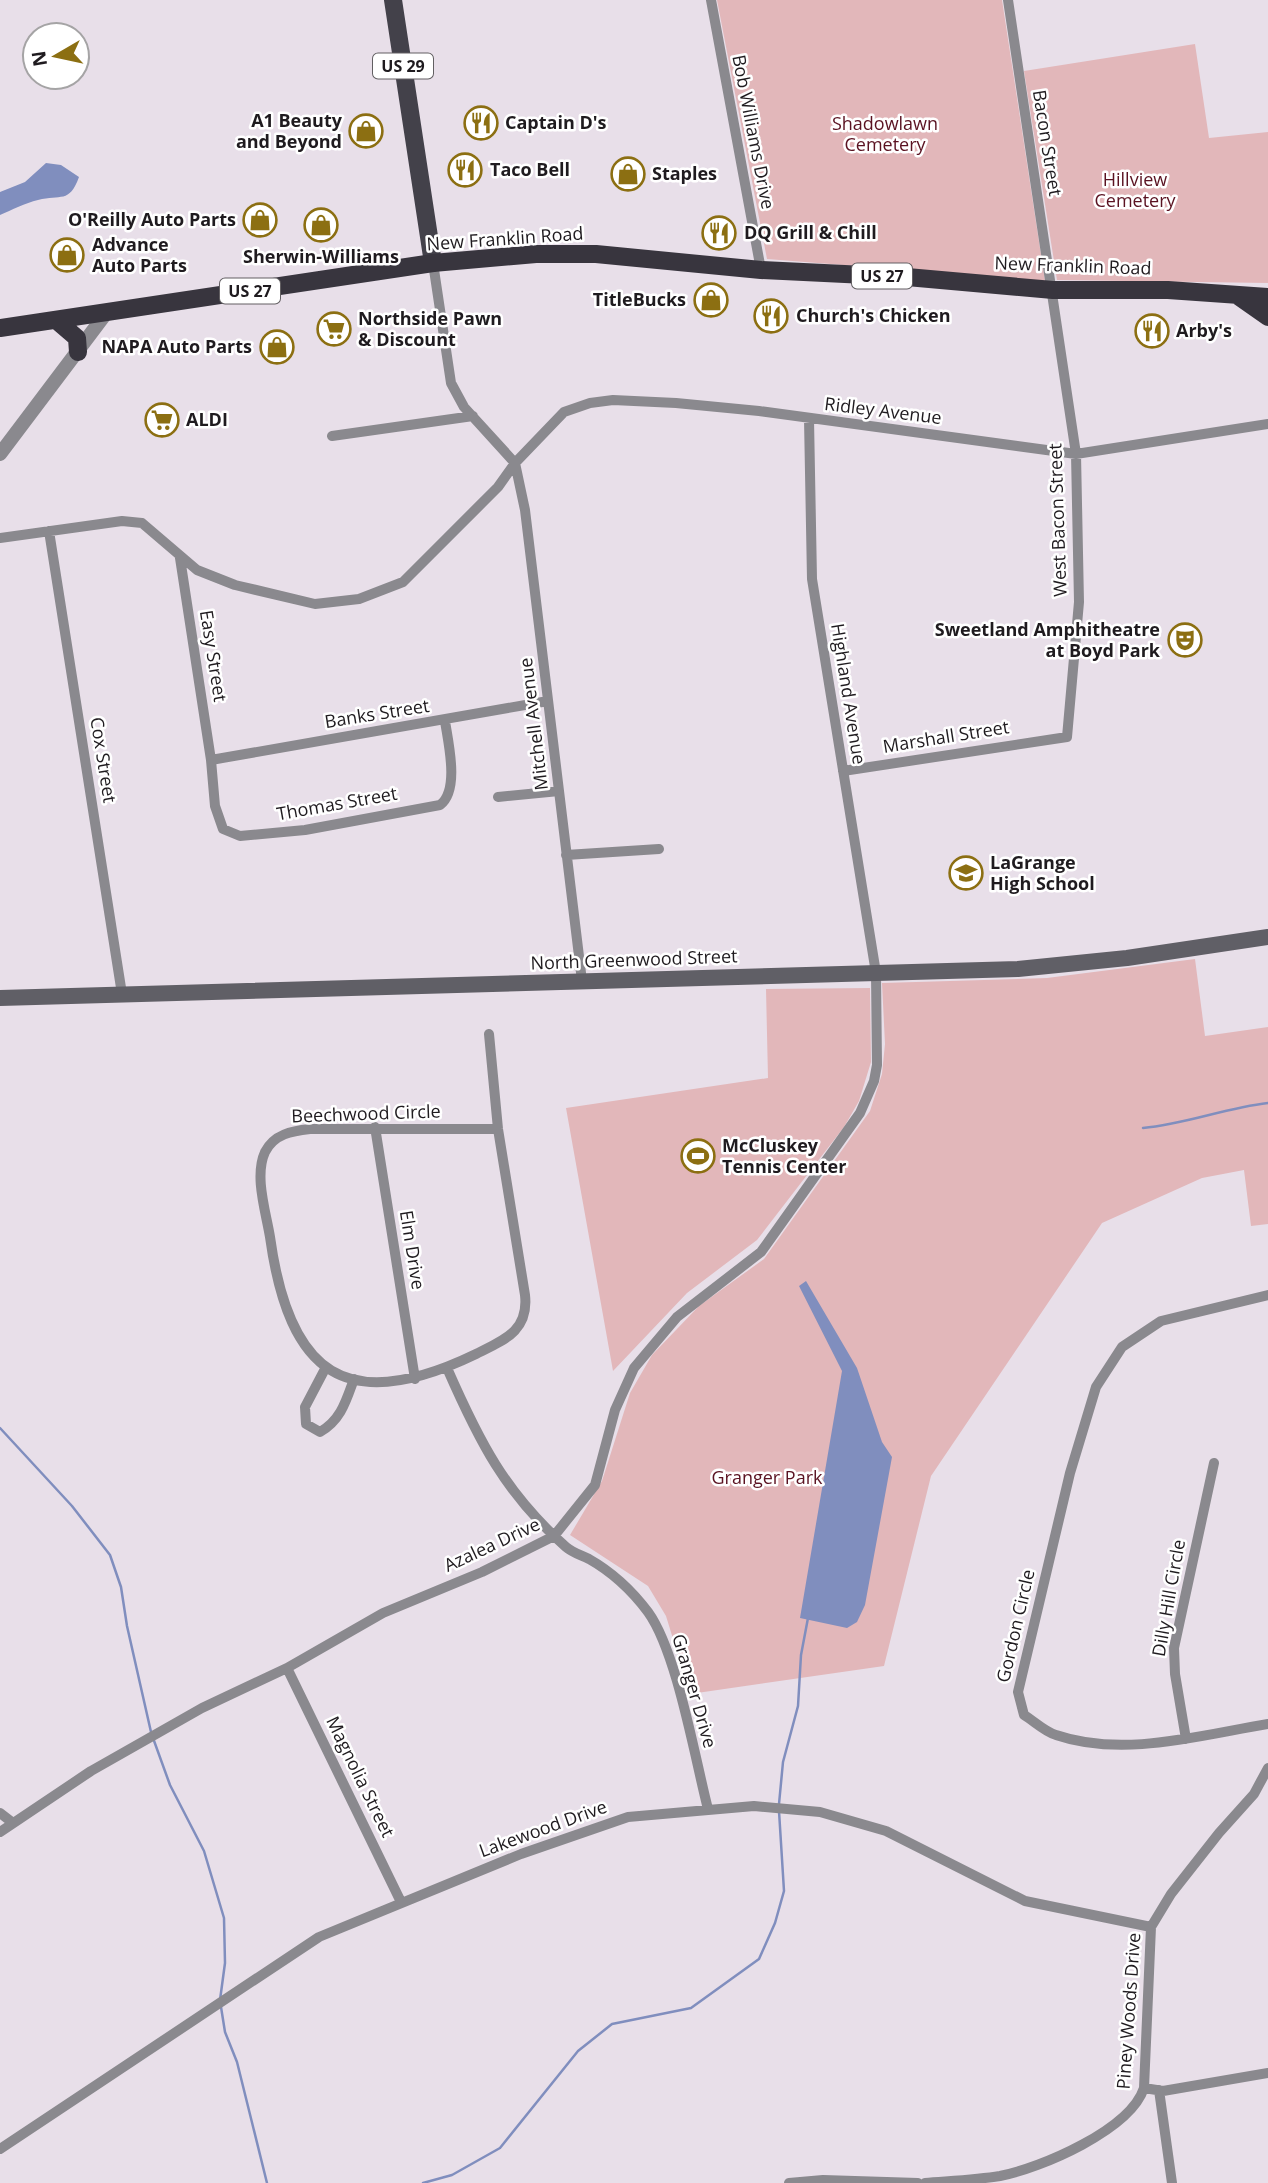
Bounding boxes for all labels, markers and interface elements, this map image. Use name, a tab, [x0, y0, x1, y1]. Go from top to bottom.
north arrow	[21, 21, 91, 91]
text: N	[25, 49, 53, 68]
street label: Bob Williams Drive	[727, 53, 781, 211]
road number: US 29	[373, 54, 433, 78]
street label: Bacon Street	[1028, 88, 1068, 198]
restaurant icon: Captain D's	[462, 104, 500, 142]
place label: A1 Beauty and Beyond	[236, 108, 343, 153]
place label: Captain D's	[505, 110, 607, 134]
park label: Shadowlawn Cemetery	[832, 111, 938, 156]
shop icon: A1 Beauty and Beyond	[347, 112, 385, 150]
restaurant icon: Taco Bell	[446, 151, 484, 189]
shop icon: Staples	[609, 155, 647, 193]
place label: Taco Bell	[490, 157, 570, 181]
place label: Staples	[652, 161, 717, 185]
park label: Hillview Cemetery	[1094, 167, 1177, 212]
shop icon: O'Reilly Auto Parts	[241, 201, 279, 239]
shop icon: Sherwin-Williams	[302, 206, 340, 244]
place label: O'Reilly Auto Parts	[68, 207, 236, 231]
restaurant icon: DQ Grill & Chill	[700, 214, 738, 252]
place label: DQ Grill & Chill	[744, 220, 877, 244]
street label: New Franklin Road	[426, 221, 584, 255]
place label: Advance Auto Parts	[92, 232, 187, 277]
shop icon: Advance Auto Parts	[48, 236, 86, 274]
place label: Sherwin-Williams	[243, 244, 399, 268]
street label: New Franklin Road	[994, 250, 1152, 280]
road number: US 27	[852, 264, 912, 288]
road number: US 27	[220, 278, 280, 304]
shop icon: TitleBucks	[692, 281, 730, 319]
place label: TitleBucks	[593, 287, 686, 311]
restaurant icon: Church's Chicken	[752, 297, 790, 335]
place label: Church's Chicken	[796, 303, 950, 327]
place label: Northside Pawn & Discount	[358, 306, 502, 351]
supermarket icon: Northside Pawn & Discount	[315, 310, 353, 348]
restaurant icon: Arby's	[1133, 312, 1171, 350]
place label: Arby's	[1176, 318, 1232, 342]
shop icon: NAPA Auto Parts	[258, 328, 296, 366]
place label: NAPA Auto Parts	[102, 334, 252, 358]
street label: Ridley Avenue	[823, 391, 943, 429]
supermarket icon: ALDI	[143, 401, 181, 439]
place label: ALDI	[186, 407, 228, 431]
street label: West Bacon Street	[1042, 443, 1072, 597]
street label: Easy Street	[195, 608, 233, 703]
place label: Sweetland Amphitheatre at Boyd Park	[935, 617, 1161, 662]
theatre icon: Sweetland Amphitheatre at Boyd Park	[1166, 621, 1204, 659]
street label: Highland Avenue	[826, 622, 872, 766]
street label: Mitchell Avenue	[513, 656, 553, 792]
street label: Banks Street	[323, 693, 431, 733]
street label: Marshall Street	[881, 714, 1011, 758]
street label: Cox Street	[85, 715, 123, 804]
street label: Thomas Street	[275, 781, 399, 825]
place label: LaGrange High School	[990, 850, 1095, 895]
school or university icon: LaGrange High School	[947, 854, 985, 892]
street label: North Greenwood Street	[530, 943, 738, 975]
street label: Beechwood Circle	[291, 1098, 441, 1128]
place label: McCluskey Tennis Center	[722, 1133, 846, 1178]
sports icon: McCluskey Tennis Center	[679, 1137, 717, 1175]
street label: Elm Drive	[395, 1208, 431, 1291]
park label: Granger Park	[711, 1465, 823, 1489]
street label: Azalea Drive	[440, 1511, 543, 1577]
street label: Dilly Hill Circle	[1146, 1537, 1190, 1658]
street label: Gordon Circle	[990, 1567, 1040, 1685]
street label: Granger Drive	[667, 1631, 723, 1750]
street label: Magnolia Street	[321, 1712, 401, 1841]
street label: Lakewood Drive	[475, 1794, 610, 1862]
street label: Piney Woods Drive	[1111, 1932, 1145, 2090]

